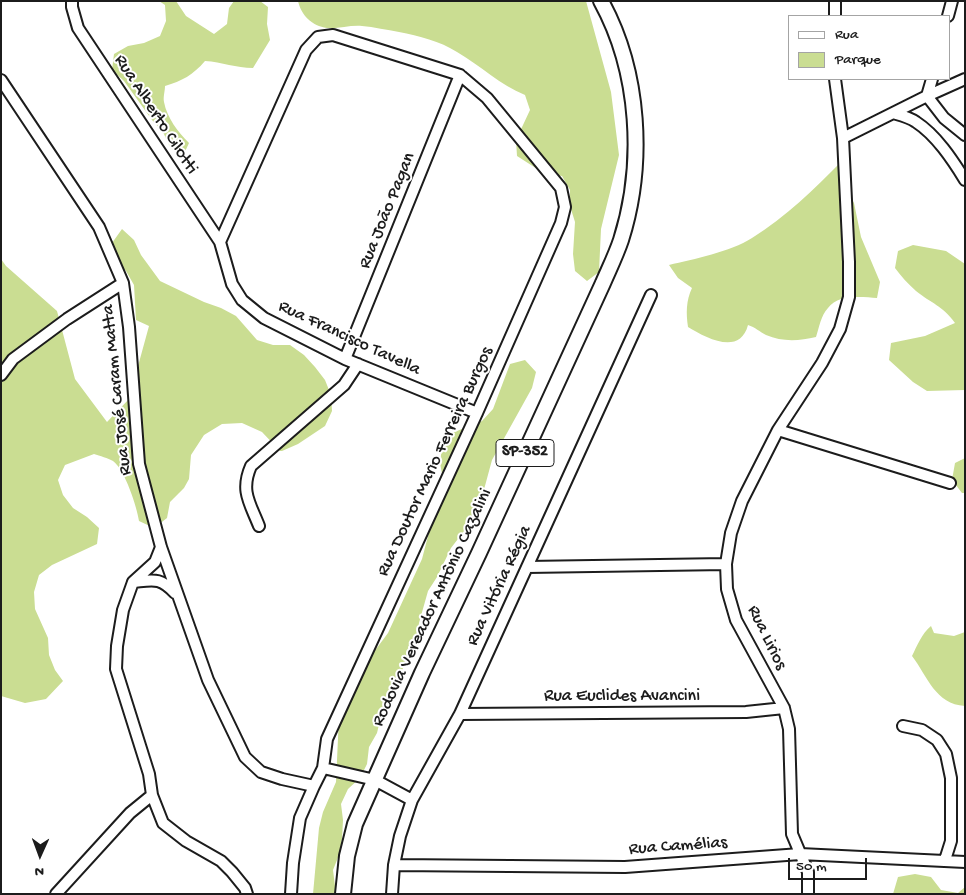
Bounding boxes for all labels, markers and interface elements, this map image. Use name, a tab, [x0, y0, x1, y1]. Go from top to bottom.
legend	[788, 15, 951, 80]
text: Rua	[835, 26, 858, 44]
street label: Rua Alberto Cilotti	[108, 51, 202, 179]
text: Parque	[835, 51, 881, 69]
street label: Rua João Pagan	[355, 150, 421, 272]
street label: Rua Francisco Tavella	[274, 297, 424, 381]
street label: Rua José Caram Matta	[98, 304, 138, 476]
street label: Rua Doutor Mario Ferreira Burgos	[373, 344, 499, 580]
road number: SP-352	[496, 439, 554, 466]
street label: Rodovia Vereador Antônio Cazalini	[368, 486, 498, 730]
street label: Rua Vitória Régia	[463, 522, 537, 650]
street label: Rua Lirios	[741, 602, 791, 674]
street label: Rua Euclides Avancini	[544, 686, 700, 708]
north arrow	[15, 830, 65, 880]
street label: Rua Camélias	[628, 833, 728, 861]
scale bar	[791, 848, 870, 880]
text: 50 m	[796, 858, 827, 876]
text: N	[35, 862, 44, 879]

